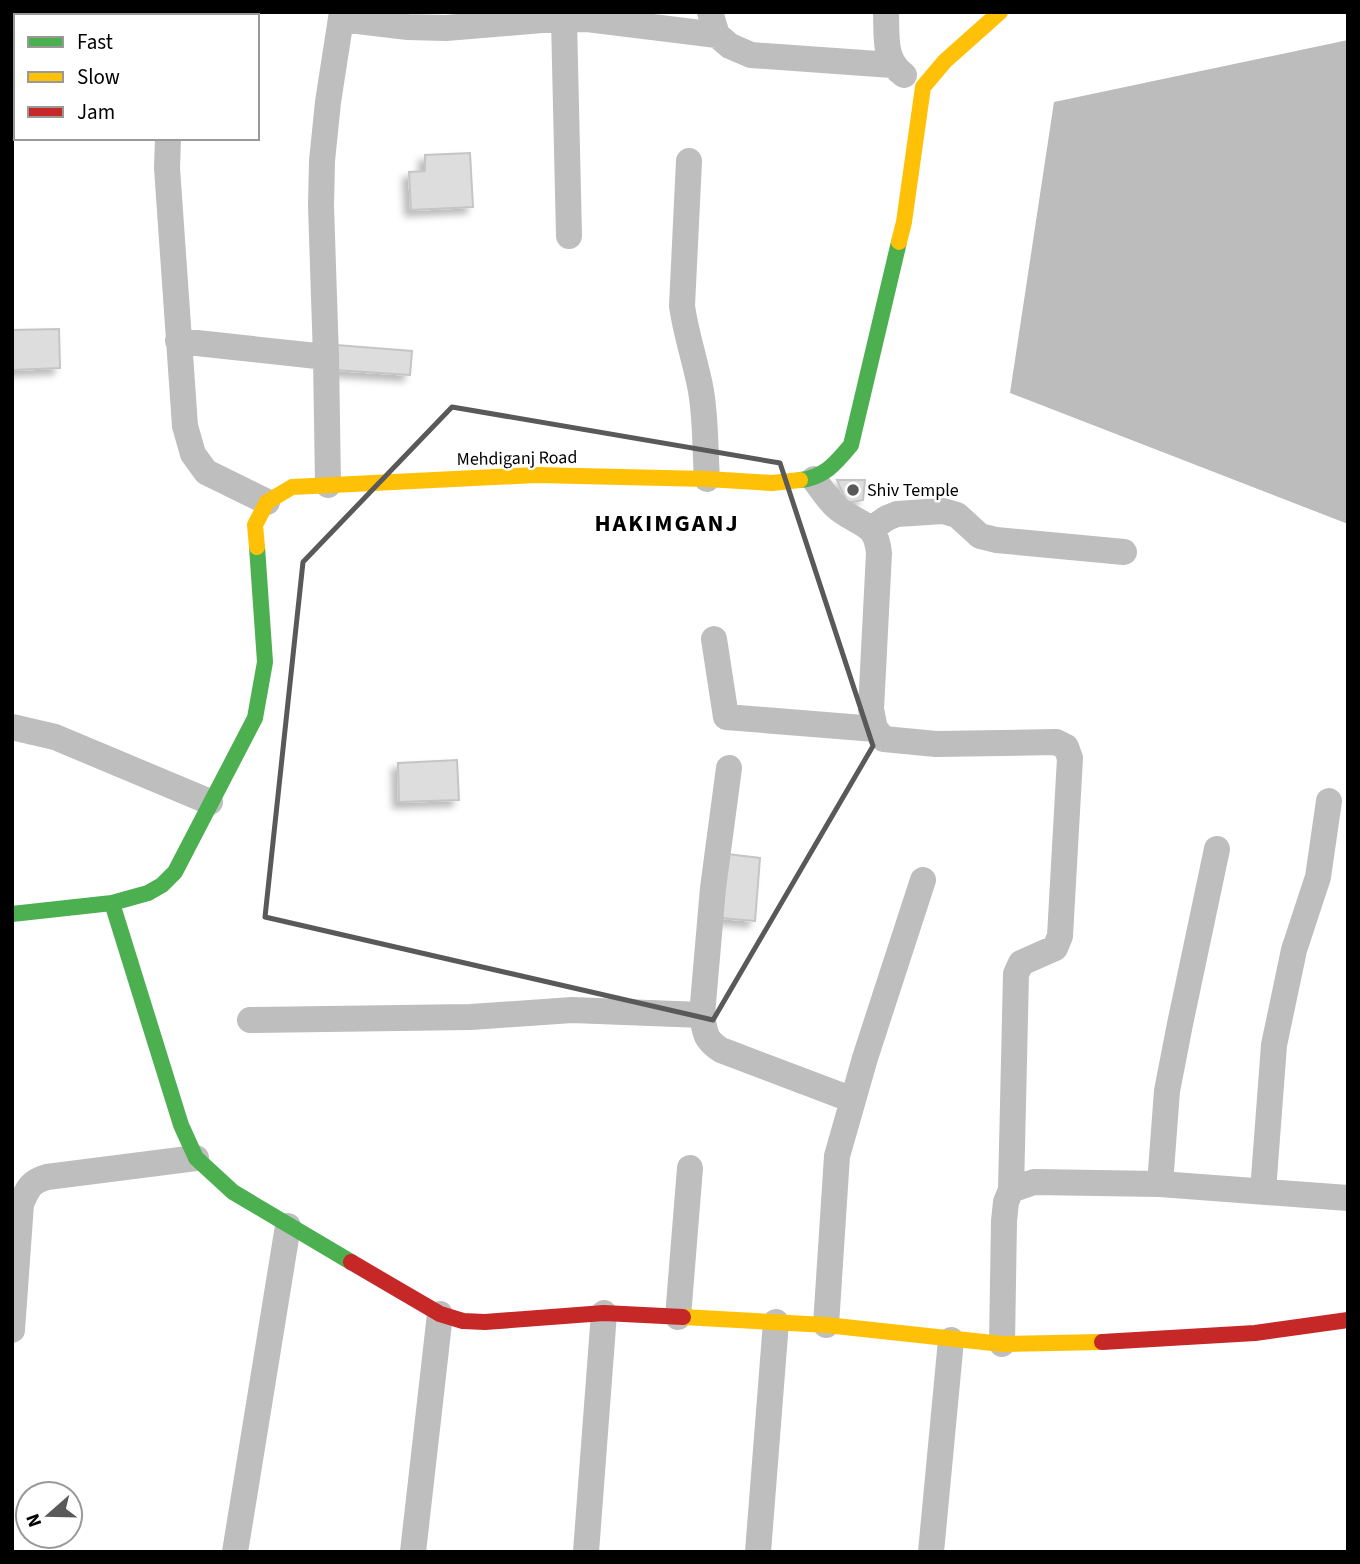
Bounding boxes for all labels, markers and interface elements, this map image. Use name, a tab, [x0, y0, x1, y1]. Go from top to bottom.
legend	[14, 14, 259, 140]
text: Fast	[77, 27, 113, 57]
text: Slow	[77, 62, 120, 92]
text: Jam	[77, 97, 115, 127]
street label: Mehdiganj Road	[456, 445, 578, 472]
place label: Shiv Temple	[867, 478, 959, 503]
marker: Shiv Temple	[845, 482, 861, 498]
district label: HAKIMGANJ	[594, 506, 740, 541]
north arrow	[14, 1480, 84, 1550]
text: N	[20, 1510, 49, 1531]

